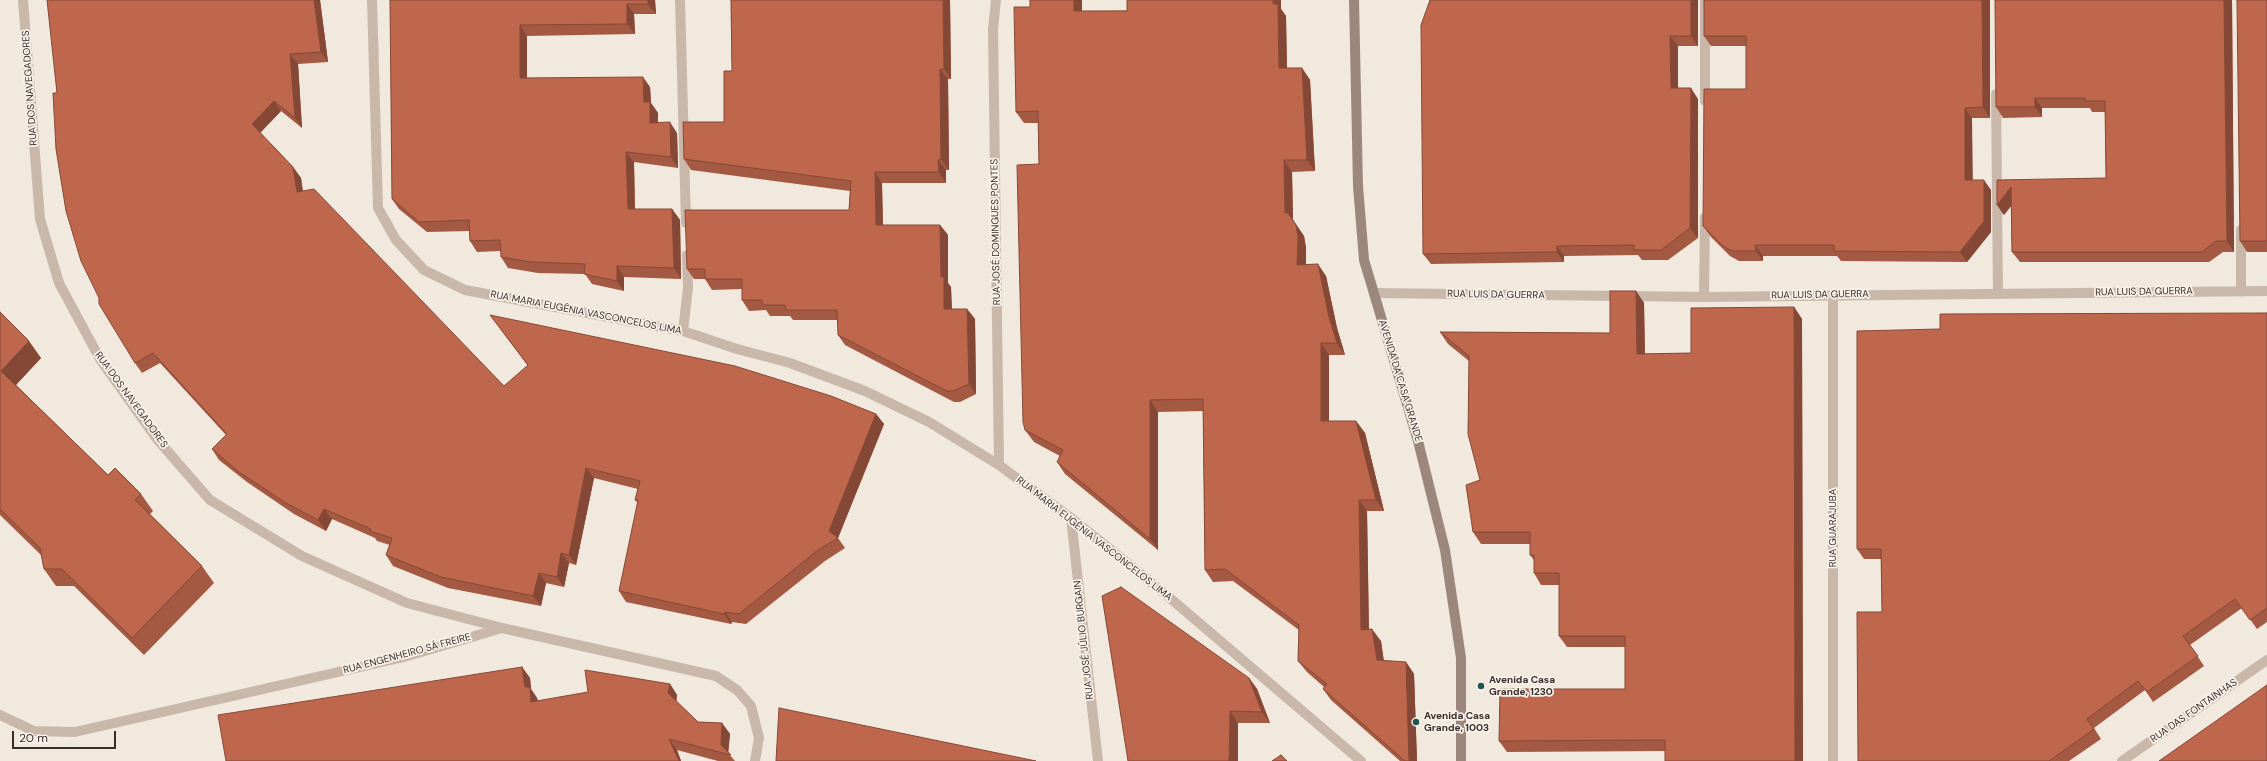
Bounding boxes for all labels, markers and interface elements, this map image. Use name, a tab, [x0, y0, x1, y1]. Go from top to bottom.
street label: RUA DOS NAVEGADORES	[20, 30, 40, 146]
street label: RUA JOSÉ DOMINGUES PONTES	[989, 159, 1003, 305]
street label: RUA LUIS DA GUERRA	[2095, 285, 2193, 299]
street label: RUA LUIS DA GUERRA	[1447, 288, 1545, 302]
street label: RUA LUIS DA GUERRA	[1771, 288, 1869, 302]
street label: RUA MARIA EUGÊNIA VASCONCELOS LIMA	[489, 289, 683, 337]
street label: AVENIDA DA CASA GRANDE	[1376, 319, 1424, 443]
street label: RUA DOS NAVEGADORES	[92, 350, 170, 450]
street label: RUA MARIA EUGÊNIA VASCONCELOS LIMA	[1014, 474, 1174, 604]
street label: RUA GUARAJUBA	[1827, 489, 1839, 567]
street label: RUA JOSÉ JÚLIO BURGAIN	[1072, 580, 1096, 700]
street label: RUA ENGENHEIRO SÁ FREIRE	[342, 631, 472, 677]
place label: Avenida Casa Grande, 1230	[1489, 674, 1555, 698]
street label: RUA DAS FONTAINHAS	[2148, 677, 2240, 745]
marker: Avenida Casa Grande, 1230	[1476, 681, 1486, 691]
place label: Avenida Casa Grande, 1003	[1424, 710, 1490, 734]
marker: Avenida Casa Grande, 1003	[1411, 717, 1421, 727]
scale bar	[14, 723, 118, 749]
text: 20 m	[19, 730, 48, 746]

